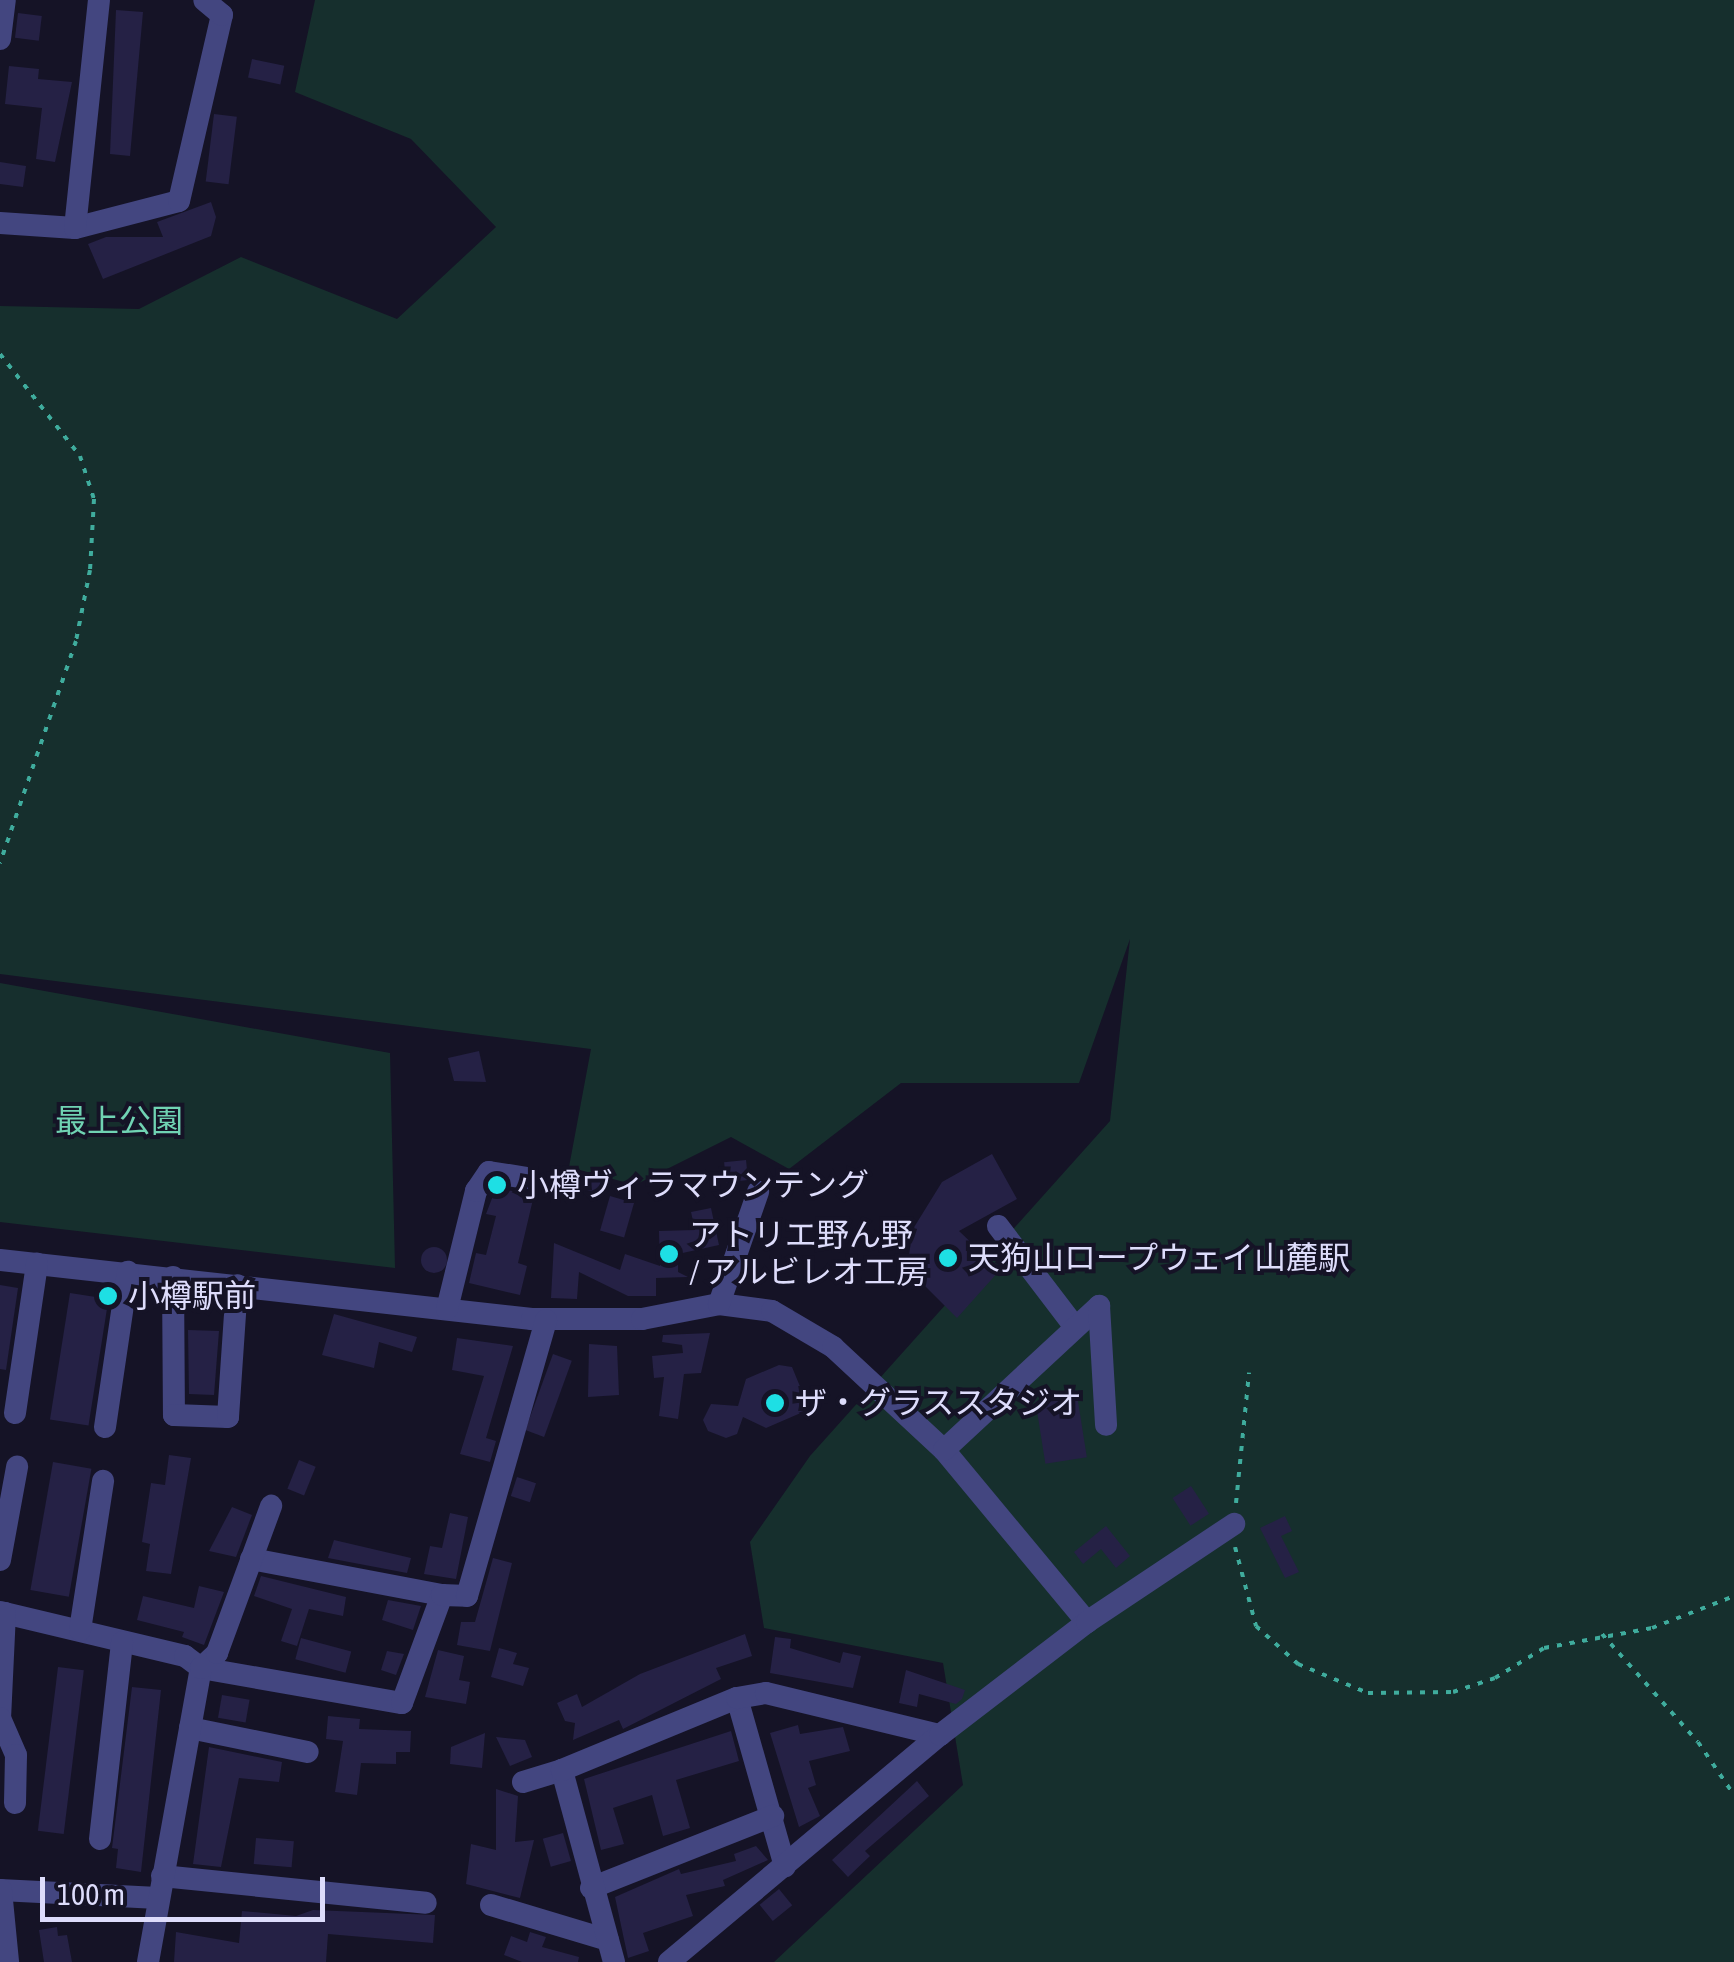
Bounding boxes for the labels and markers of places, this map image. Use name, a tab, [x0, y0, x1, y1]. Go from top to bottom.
place label: 小樽ヴィラマウンテング	[517, 1166, 869, 1204]
marker: 小樽ヴィラマウンテング	[486, 1174, 508, 1196]
place label: アトリエ野ん野 / アルビレオ工房	[689, 1217, 928, 1292]
place label: 天狗山ロープウェイ山麓駅	[968, 1239, 1352, 1277]
marker: アトリエ野ん野 / アルビレオ工房	[658, 1243, 680, 1265]
marker: 天狗山ロープウェイ山麓駅	[937, 1247, 959, 1269]
place label: 小樽駅前	[128, 1277, 256, 1315]
marker: 小樽駅前	[97, 1285, 119, 1307]
place label: ザ・グラススタジオ	[795, 1384, 1083, 1422]
marker: ザ・グラススタジオ	[764, 1392, 786, 1414]

